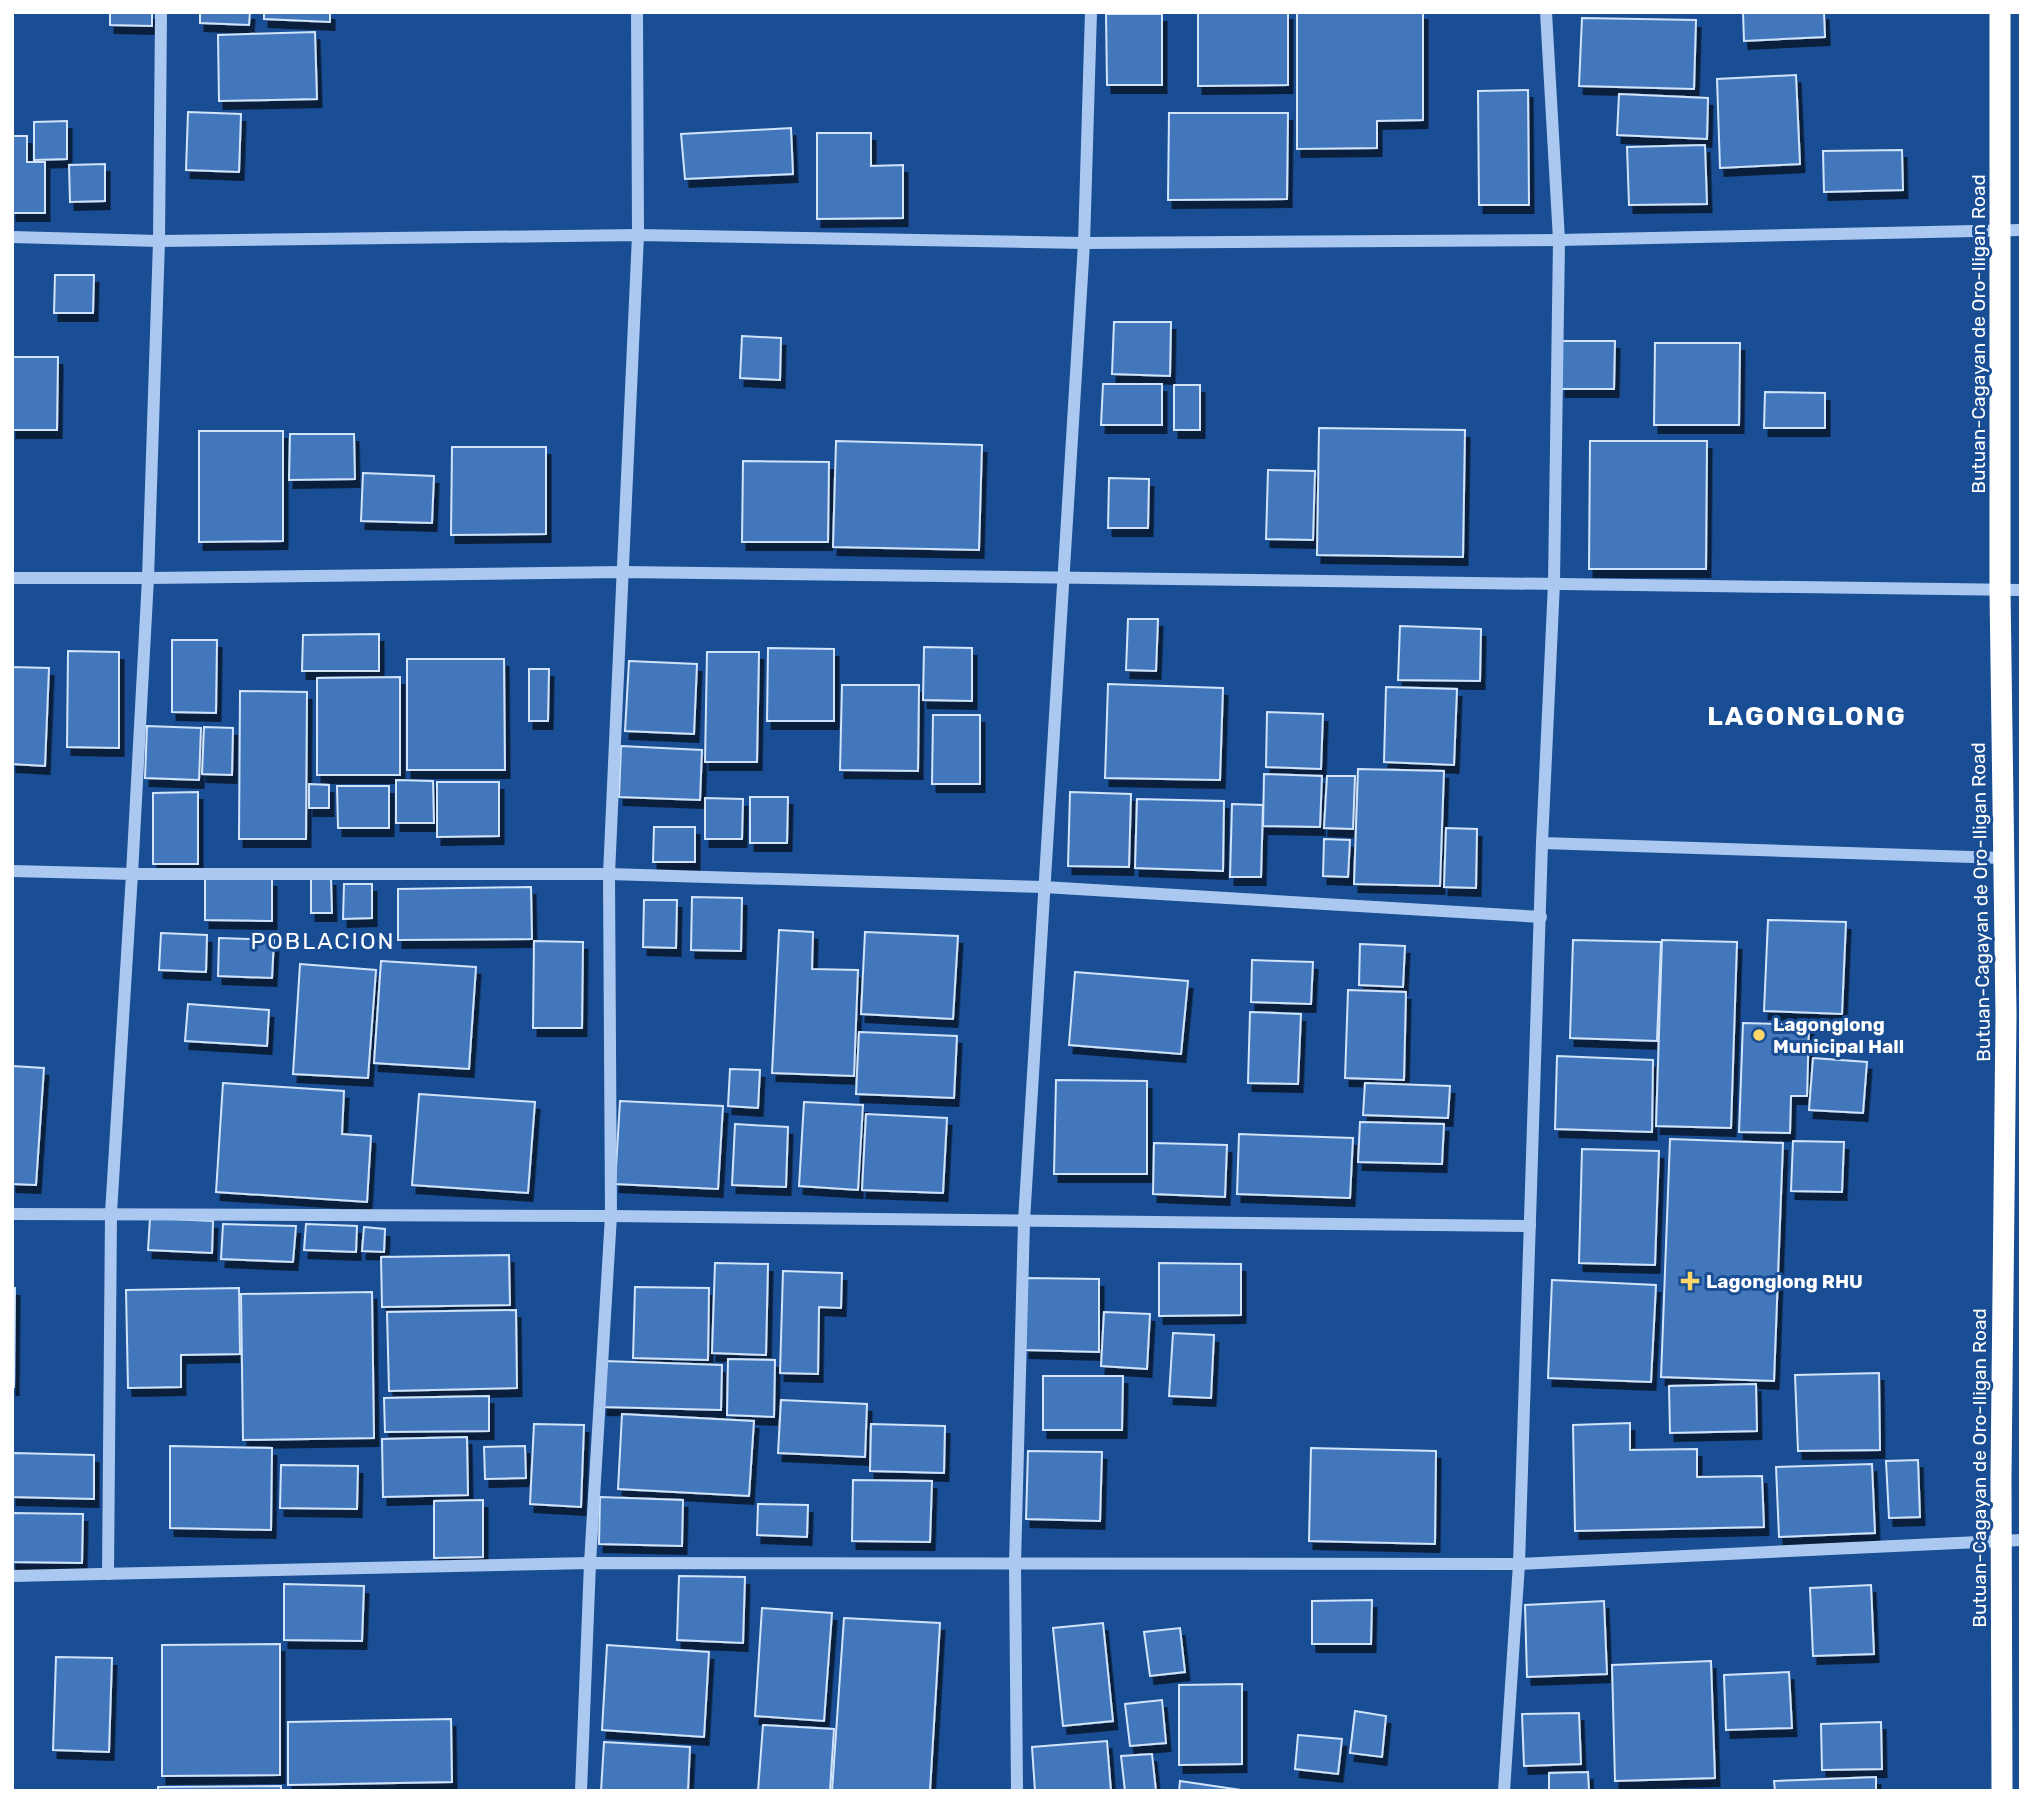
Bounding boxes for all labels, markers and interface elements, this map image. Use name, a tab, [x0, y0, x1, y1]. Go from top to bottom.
street label: Butuan-Cagayan de Oro-Iligan Road	[1967, 174, 1990, 494]
district label: LAGONGLONG	[1707, 701, 1907, 732]
street label: Butuan-Cagayan de Oro-Iligan Road	[1967, 742, 1995, 1062]
district label: POBLACION	[251, 927, 395, 955]
place label: Lagonglong Municipal Hall	[1773, 1013, 1904, 1058]
marker: Lagonglong Municipal Hall	[1751, 1027, 1767, 1043]
place label: Lagonglong RHU	[1706, 1270, 1863, 1293]
marker: Lagonglong RHU	[1680, 1271, 1700, 1291]
street label: Butuan-Cagayan de Oro-Iligan Road	[1968, 1308, 1991, 1628]

